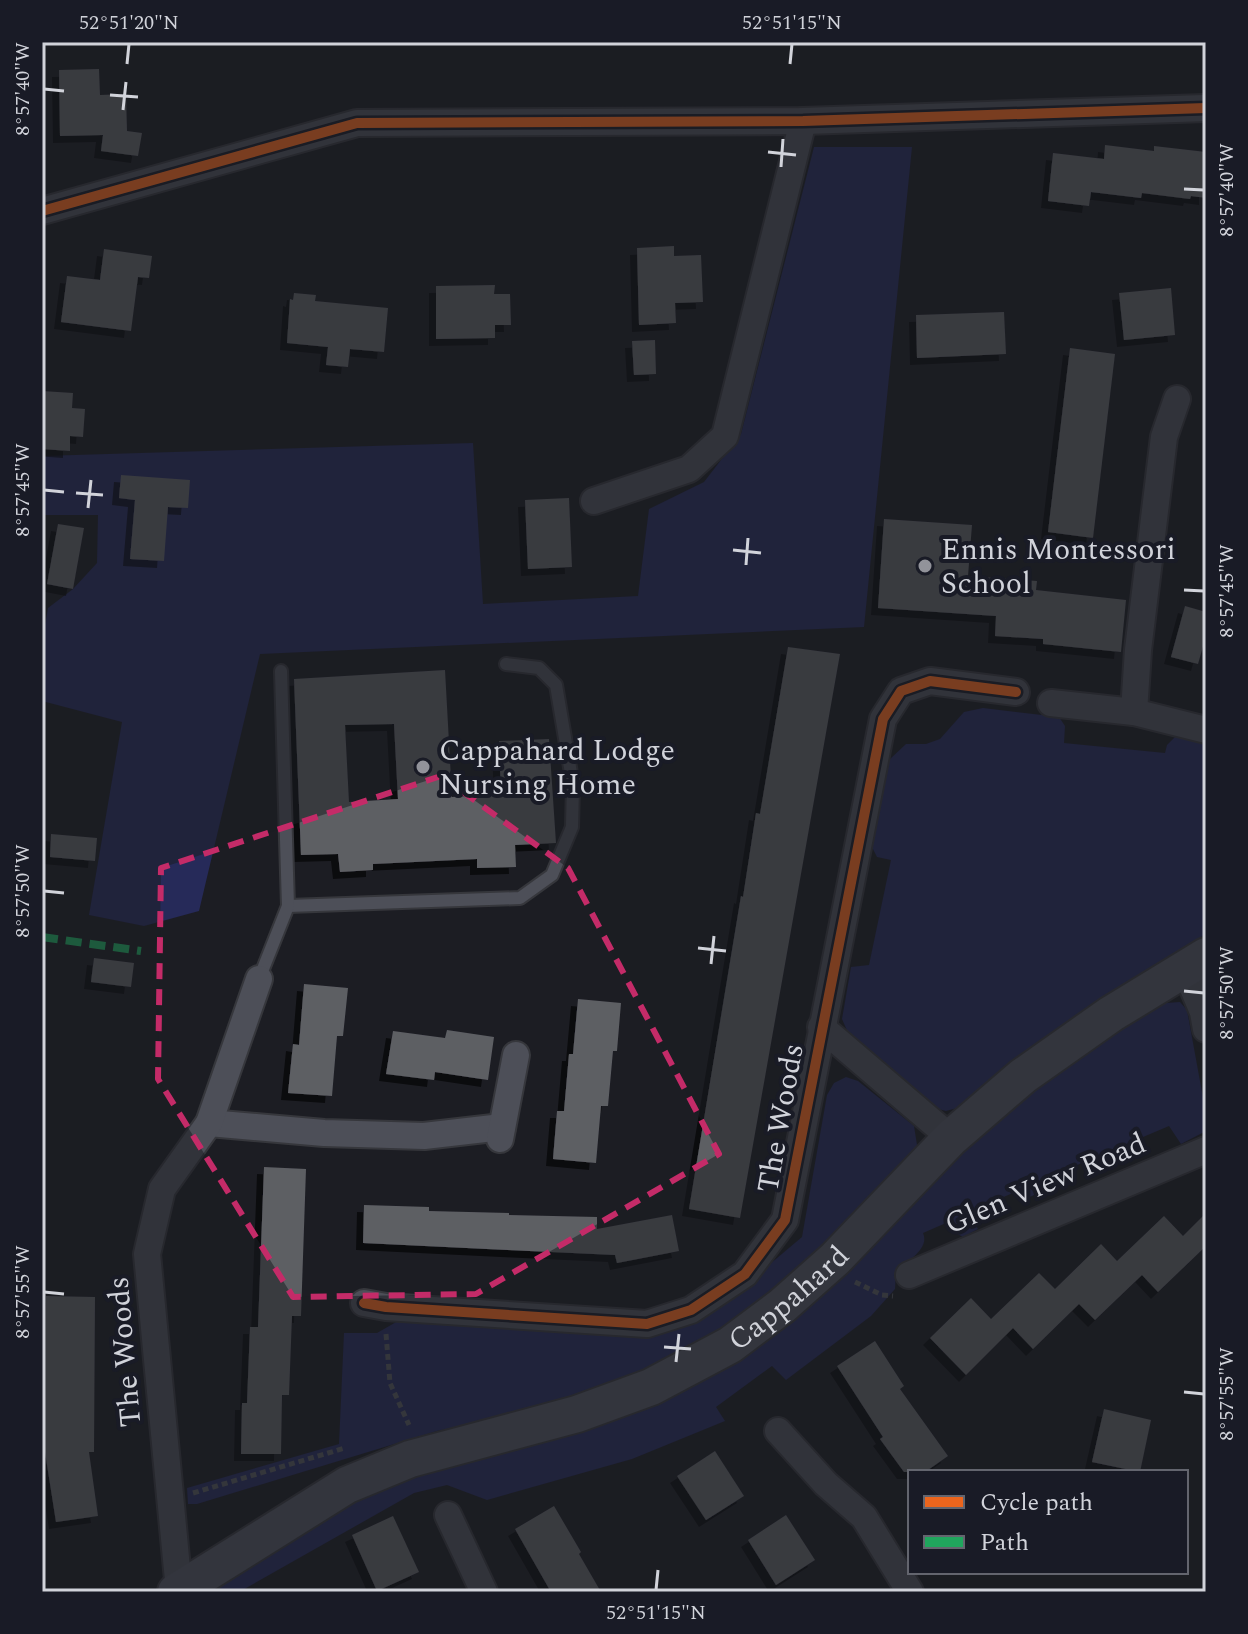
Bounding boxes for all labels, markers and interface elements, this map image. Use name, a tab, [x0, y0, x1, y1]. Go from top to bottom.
text: 52°51'20"N	[79, 8, 179, 38]
text: 52°51'15"N	[742, 8, 842, 38]
text: 8°57'40"W	[8, 42, 38, 136]
text: 8°57'40"W	[1212, 143, 1242, 237]
text: 8°57'45"W	[8, 443, 38, 537]
place label: Ennis Montessori School	[941, 527, 1176, 607]
text: 8°57'45"W	[1212, 544, 1242, 638]
marker: Ennis Montessori School	[916, 557, 934, 575]
place label: Cappahard Lodge Nursing Home	[439, 728, 675, 808]
marker: Cappahard Lodge Nursing Home	[414, 758, 432, 776]
text: 8°57'50"W	[8, 844, 38, 938]
text: 8°57'50"W	[1212, 946, 1242, 1040]
street label: The Woods	[745, 1040, 817, 1197]
street label: Glen View Road	[937, 1121, 1153, 1247]
street label: Cappahard	[718, 1235, 861, 1363]
text: 8°57'55"W	[8, 1245, 38, 1339]
street label: The Woods	[96, 1275, 154, 1429]
text: 8°57'55"W	[1212, 1347, 1242, 1441]
legend	[908, 1470, 1188, 1574]
text: Cycle path	[980, 1485, 1093, 1521]
text: Path	[980, 1525, 1029, 1561]
text: 52°51'15"N	[606, 1598, 706, 1628]

